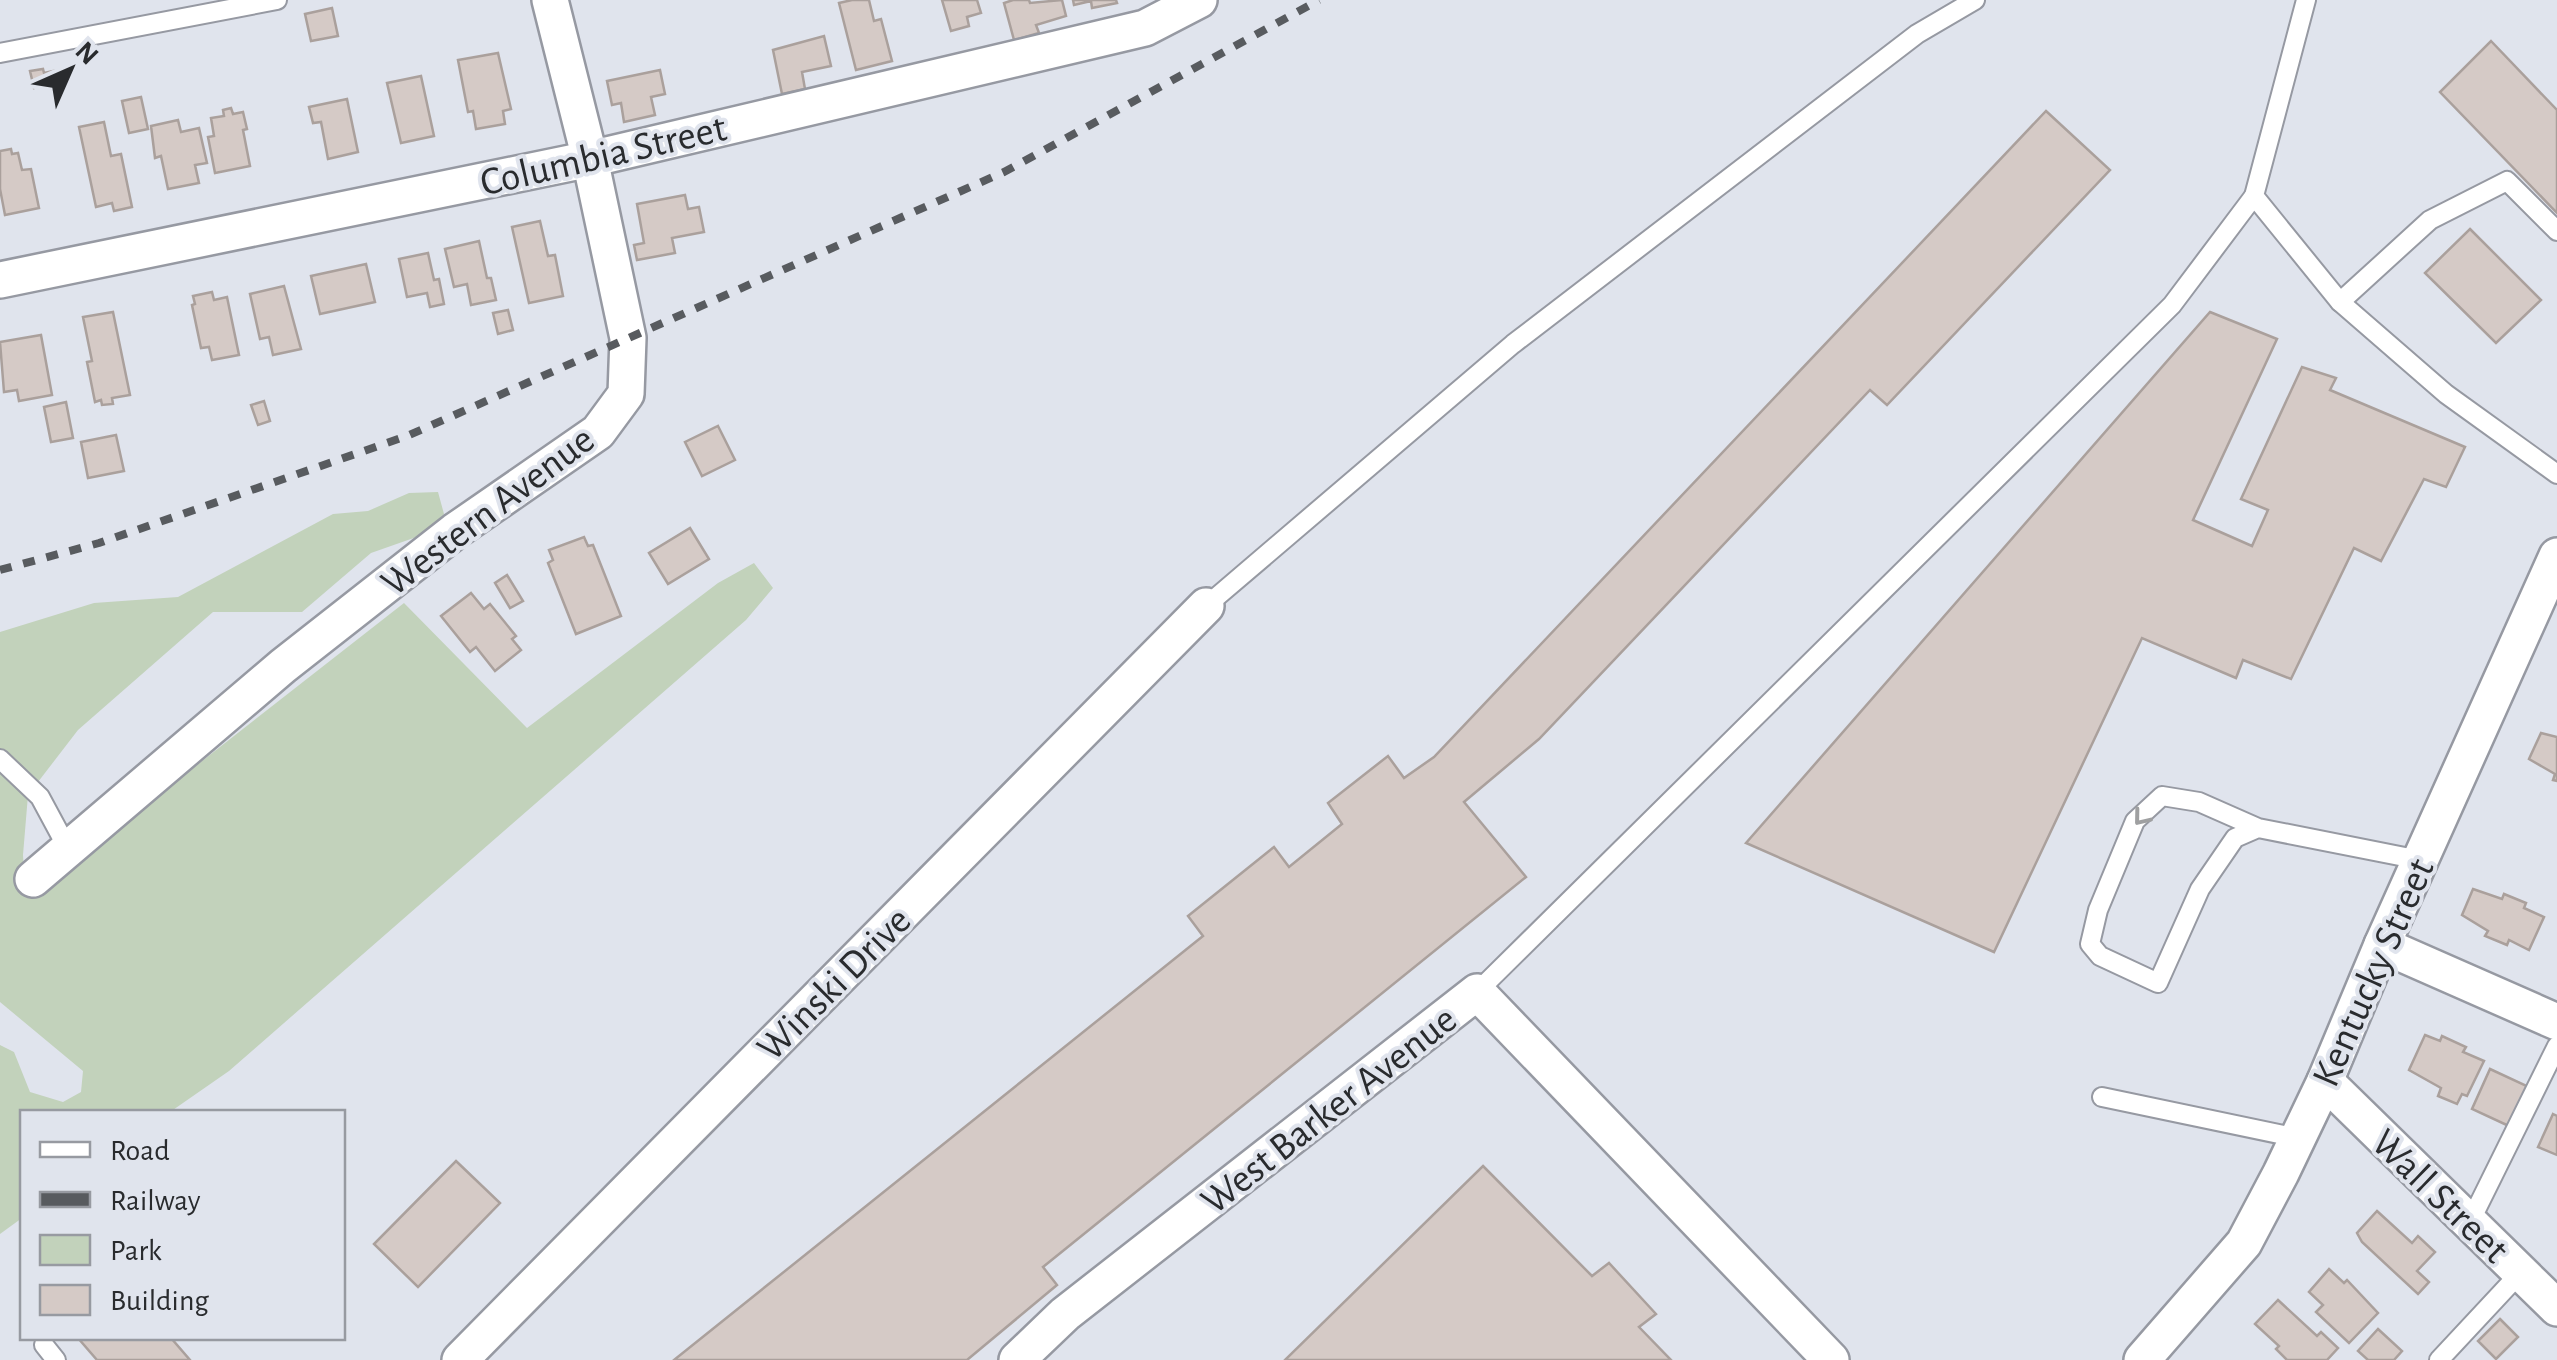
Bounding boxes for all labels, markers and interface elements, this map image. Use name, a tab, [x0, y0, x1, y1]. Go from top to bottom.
north arrow	[20, 20, 120, 120]
text: N	[69, 37, 103, 71]
street label: Columbia Street	[477, 108, 730, 204]
street label: Western Avenue	[374, 419, 602, 604]
one-way arrow	[2136, 807, 2153, 825]
street label: Kentucky Street	[2306, 853, 2442, 1093]
street label: Winski Drive	[750, 900, 919, 1069]
street label: West Barker Avenue	[1194, 999, 1464, 1222]
legend	[20, 1110, 345, 1340]
street label: Wall Street	[2364, 1122, 2516, 1271]
text: Road	[110, 1136, 170, 1166]
text: Railway	[110, 1186, 201, 1216]
text: Park	[110, 1236, 162, 1266]
text: Building	[110, 1286, 209, 1316]

